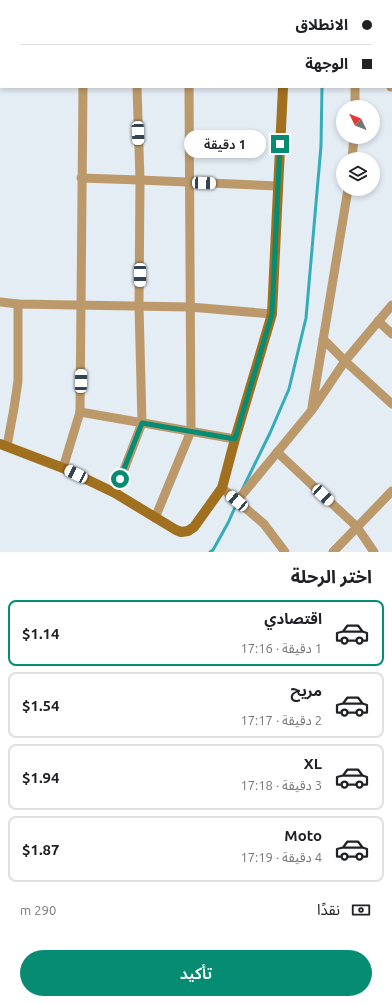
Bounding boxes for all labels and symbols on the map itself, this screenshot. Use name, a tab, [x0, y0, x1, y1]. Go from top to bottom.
north arrow	[336, 100, 380, 144]
car	[132, 121, 144, 145]
callout: 1 دقيقة	[184, 130, 266, 158]
route end	[271, 135, 289, 153]
car	[192, 177, 216, 189]
car	[134, 263, 146, 287]
car	[75, 369, 87, 393]
car	[63, 463, 89, 485]
route start	[111, 470, 129, 488]
car	[310, 482, 336, 508]
car	[224, 489, 250, 513]

